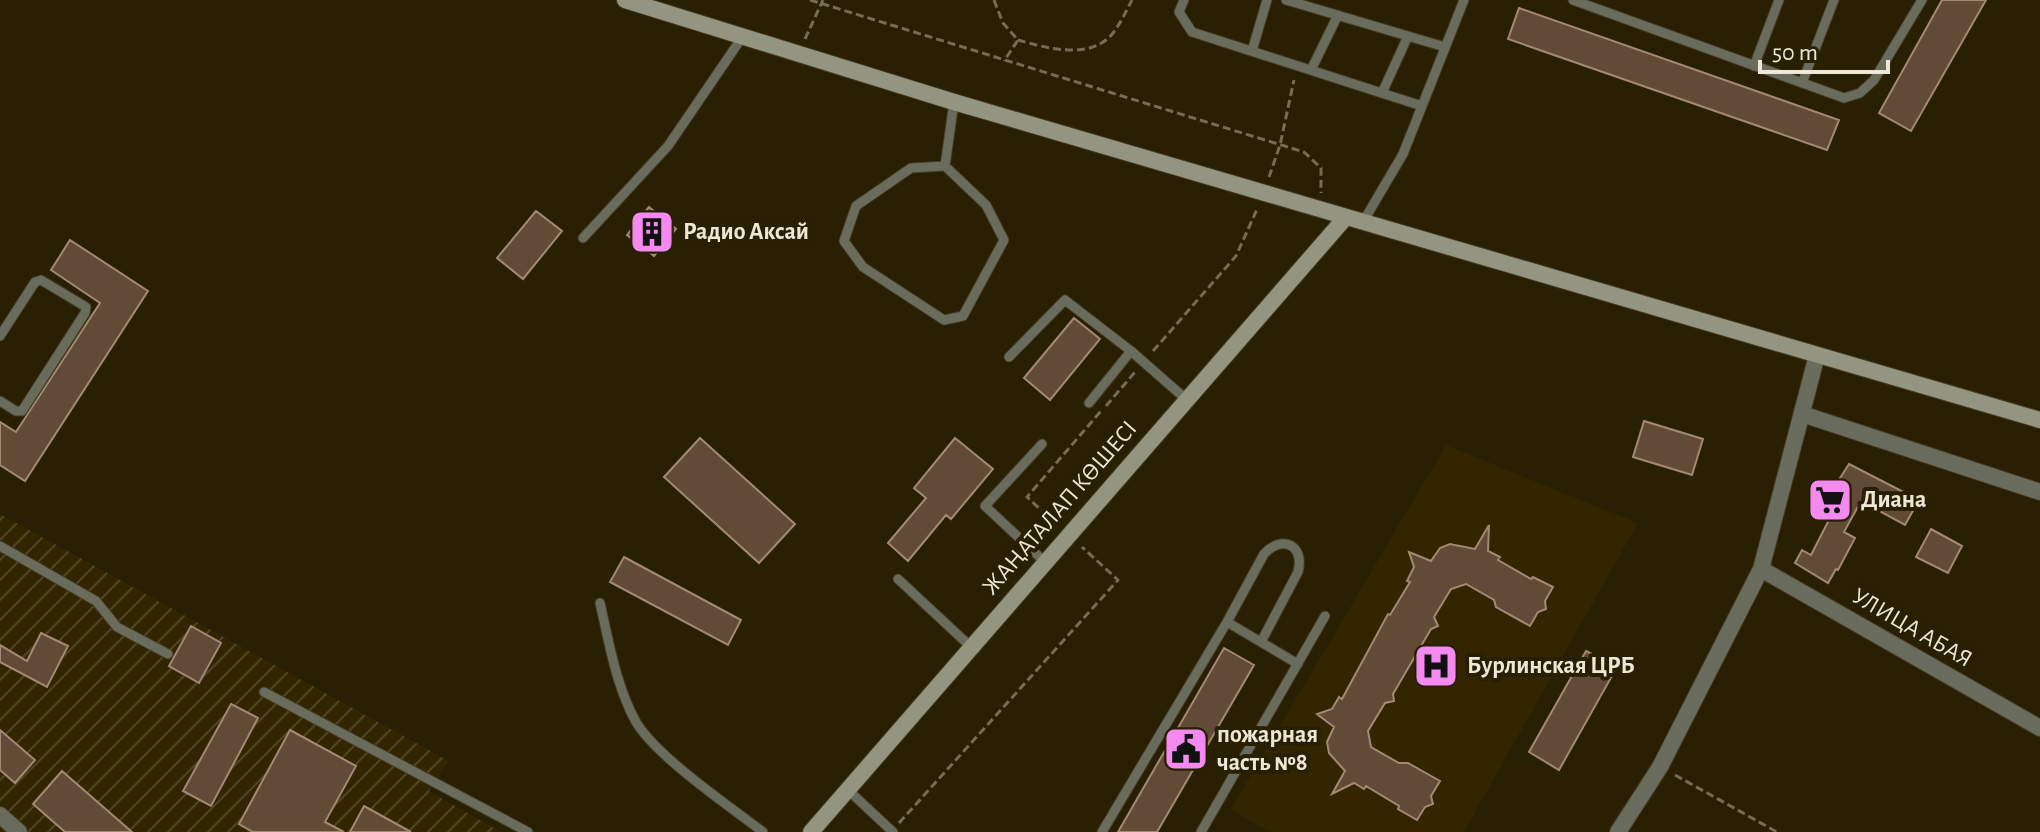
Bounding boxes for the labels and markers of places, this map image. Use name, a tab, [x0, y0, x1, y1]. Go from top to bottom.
building icon: Радио Аксай	[628, 208, 676, 256]
place label: Радио Аксай	[683, 220, 809, 244]
supermarket icon: Диана	[1806, 476, 1854, 524]
place label: Диана	[1861, 488, 1926, 512]
hospital icon: Бурлинская ЦРБ	[1412, 642, 1460, 690]
place label: Бурлинская ЦРБ	[1467, 654, 1635, 678]
place label: пожарная часть №8	[1217, 723, 1318, 775]
public building icon: пожарная часть №8	[1162, 725, 1210, 773]

